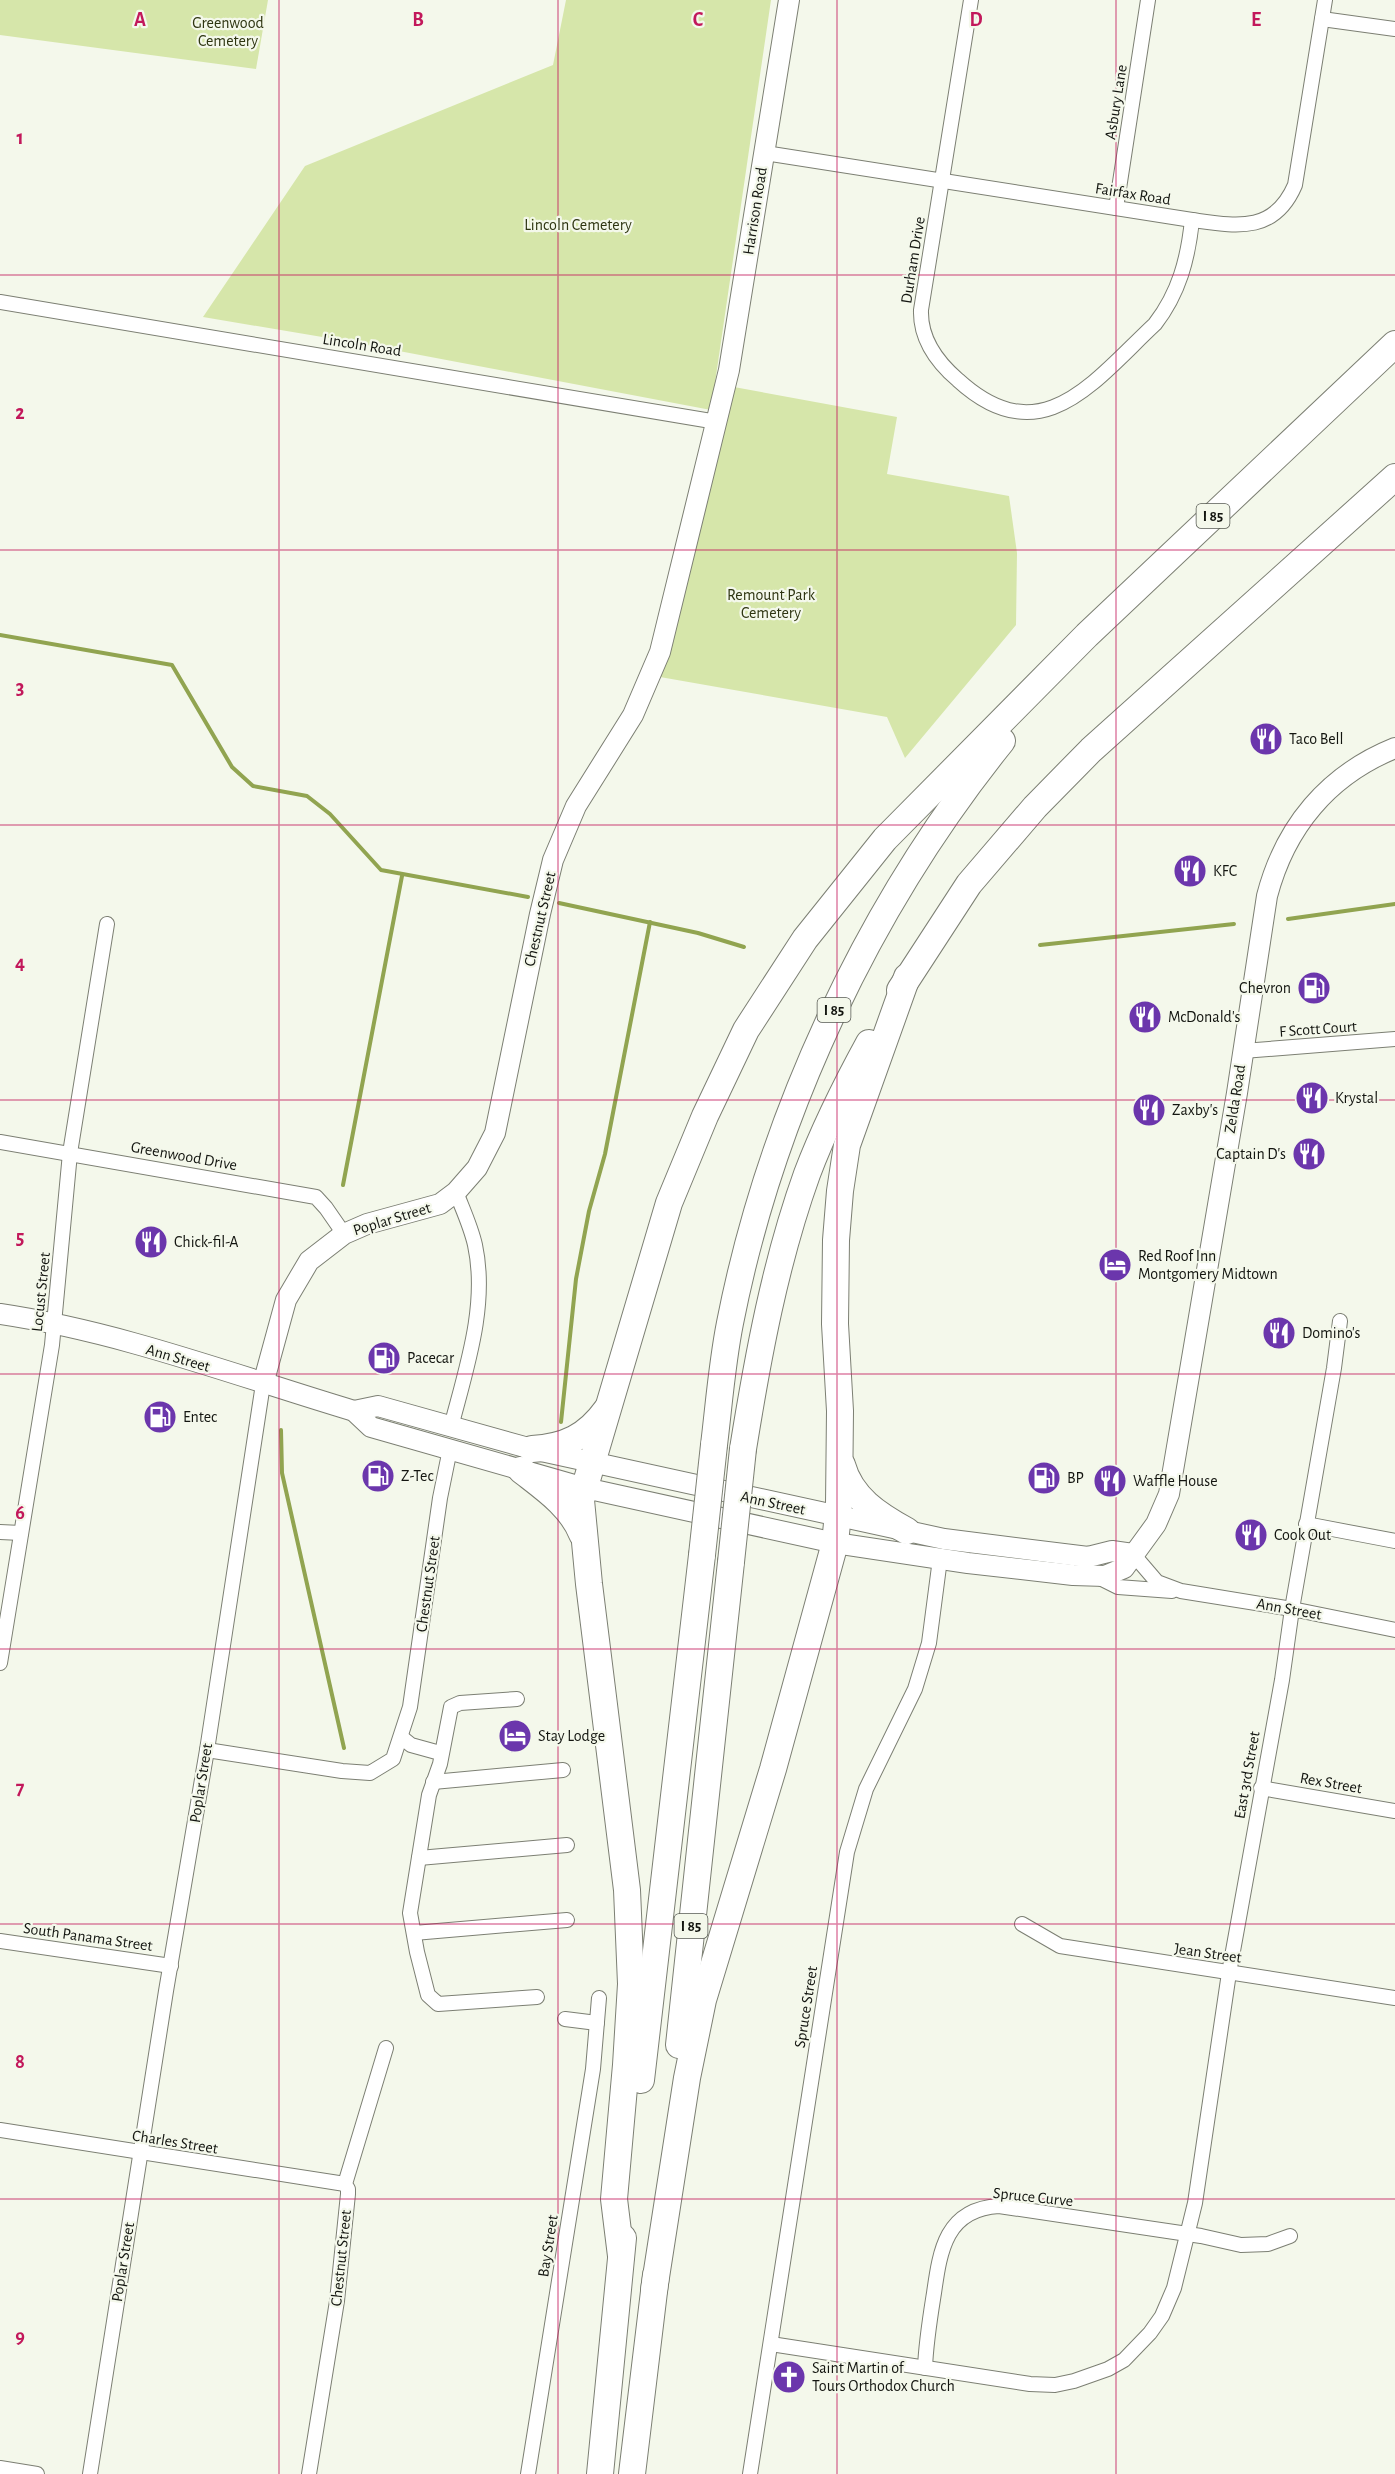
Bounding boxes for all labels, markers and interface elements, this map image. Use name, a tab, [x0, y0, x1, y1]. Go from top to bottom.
text: A	[134, 10, 146, 30]
text: B	[412, 10, 424, 30]
text: C	[693, 10, 704, 30]
text: D	[969, 10, 983, 30]
text: E	[1251, 10, 1261, 30]
park label: Greenwood Cemetery	[192, 15, 264, 50]
street label: Asbury Lane	[1102, 63, 1131, 141]
text: 1	[16, 128, 24, 148]
street label: Harrison Road	[740, 166, 770, 256]
street label: Fairfax Road	[1094, 180, 1172, 208]
street label: Durham Drive	[898, 215, 928, 305]
park label: Lincoln Cemetery	[524, 217, 632, 234]
street label: Lincoln Road	[321, 331, 403, 359]
text: 2	[15, 403, 25, 423]
road number: I 85	[1196, 504, 1230, 528]
park label: Remount Park Cemetery	[727, 587, 816, 622]
text: 3	[16, 678, 24, 698]
restaurant icon: Taco Bell	[1248, 721, 1284, 757]
place label: Taco Bell	[1289, 731, 1344, 747]
restaurant icon: KFC	[1172, 853, 1208, 889]
place label: KFC	[1213, 863, 1237, 879]
street label: Chestnut Street	[521, 870, 559, 968]
text: 4	[15, 953, 25, 973]
fuel station icon: Chevron	[1296, 970, 1332, 1006]
place label: Chevron	[1239, 980, 1291, 996]
road number: I 85	[818, 998, 850, 1022]
restaurant icon: McDonald's	[1127, 999, 1163, 1035]
place label: McDonald's	[1168, 1009, 1241, 1025]
street label: F Scott Court	[1279, 1018, 1357, 1040]
street label: Zelda Road	[1222, 1063, 1248, 1135]
restaurant icon: Krystal	[1294, 1080, 1330, 1116]
place label: Krystal	[1335, 1090, 1378, 1107]
restaurant icon: Zaxby's	[1131, 1092, 1167, 1128]
place label: Zaxby's	[1172, 1102, 1218, 1119]
restaurant icon: Captain D's	[1291, 1136, 1327, 1172]
street label: Greenwood Drive	[130, 1139, 238, 1173]
place label: Captain D's	[1216, 1146, 1286, 1162]
street label: Poplar Street	[351, 1200, 433, 1238]
restaurant icon: Chick-fil-A	[133, 1224, 169, 1260]
text: 5	[16, 1228, 24, 1248]
place label: Chick-fil-A	[174, 1234, 239, 1250]
hotel icon: Red Roof Inn Montgomery Midtown	[1097, 1247, 1133, 1283]
place label: Red Roof Inn Montgomery Midtown	[1138, 1248, 1278, 1283]
street label: Locust Street	[29, 1251, 53, 1333]
restaurant icon: Domino's	[1261, 1315, 1297, 1351]
place label: Domino's	[1302, 1325, 1361, 1341]
fuel station icon: Pacecar	[366, 1340, 402, 1376]
street label: Ann Street	[144, 1341, 212, 1375]
place label: Pacecar	[407, 1350, 455, 1366]
fuel station icon: Entec	[142, 1399, 178, 1435]
place label: Entec	[183, 1409, 217, 1425]
fuel station icon: Z-Tec	[360, 1458, 396, 1494]
fuel station icon: BP	[1026, 1460, 1062, 1496]
restaurant icon: Waffle House	[1092, 1463, 1128, 1499]
place label: Z-Tec	[401, 1468, 434, 1484]
place label: BP	[1067, 1470, 1084, 1486]
place label: Waffle House	[1133, 1473, 1218, 1489]
street label: Ann Street	[739, 1488, 807, 1518]
text: 6	[15, 1503, 25, 1523]
restaurant icon: Cook Out	[1233, 1517, 1269, 1553]
place label: Cook Out	[1274, 1527, 1331, 1543]
street label: Chestnut Street	[413, 1535, 443, 1633]
street label: Ann Street	[1255, 1595, 1323, 1623]
hotel icon: Stay Lodge	[497, 1718, 533, 1754]
place label: Stay Lodge	[538, 1728, 605, 1745]
street label: East 3rd Street	[1231, 1730, 1263, 1820]
street label: Poplar Street	[187, 1742, 215, 1824]
street label: Rex Street	[1299, 1770, 1363, 1796]
text: 7	[16, 1778, 25, 1798]
road number: I 85	[674, 1914, 708, 1938]
street label: South Panama Street	[22, 1920, 154, 1954]
street label: Jean Street	[1173, 1940, 1243, 1966]
street label: Spruce Street	[792, 1965, 820, 2049]
text: 8	[15, 2052, 25, 2072]
street label: Charles Street	[131, 2127, 219, 2157]
street label: Spruce Curve	[992, 2185, 1074, 2209]
street label: Chestnut Street	[328, 2209, 354, 2307]
street label: Bay Street	[535, 2214, 562, 2278]
street label: Poplar Street	[109, 2221, 137, 2303]
text: 9	[15, 2327, 25, 2347]
church icon: Saint Martin of Tours Orthodox Church	[771, 2359, 807, 2395]
place label: Saint Martin of Tours Orthodox Church	[812, 2360, 955, 2394]

